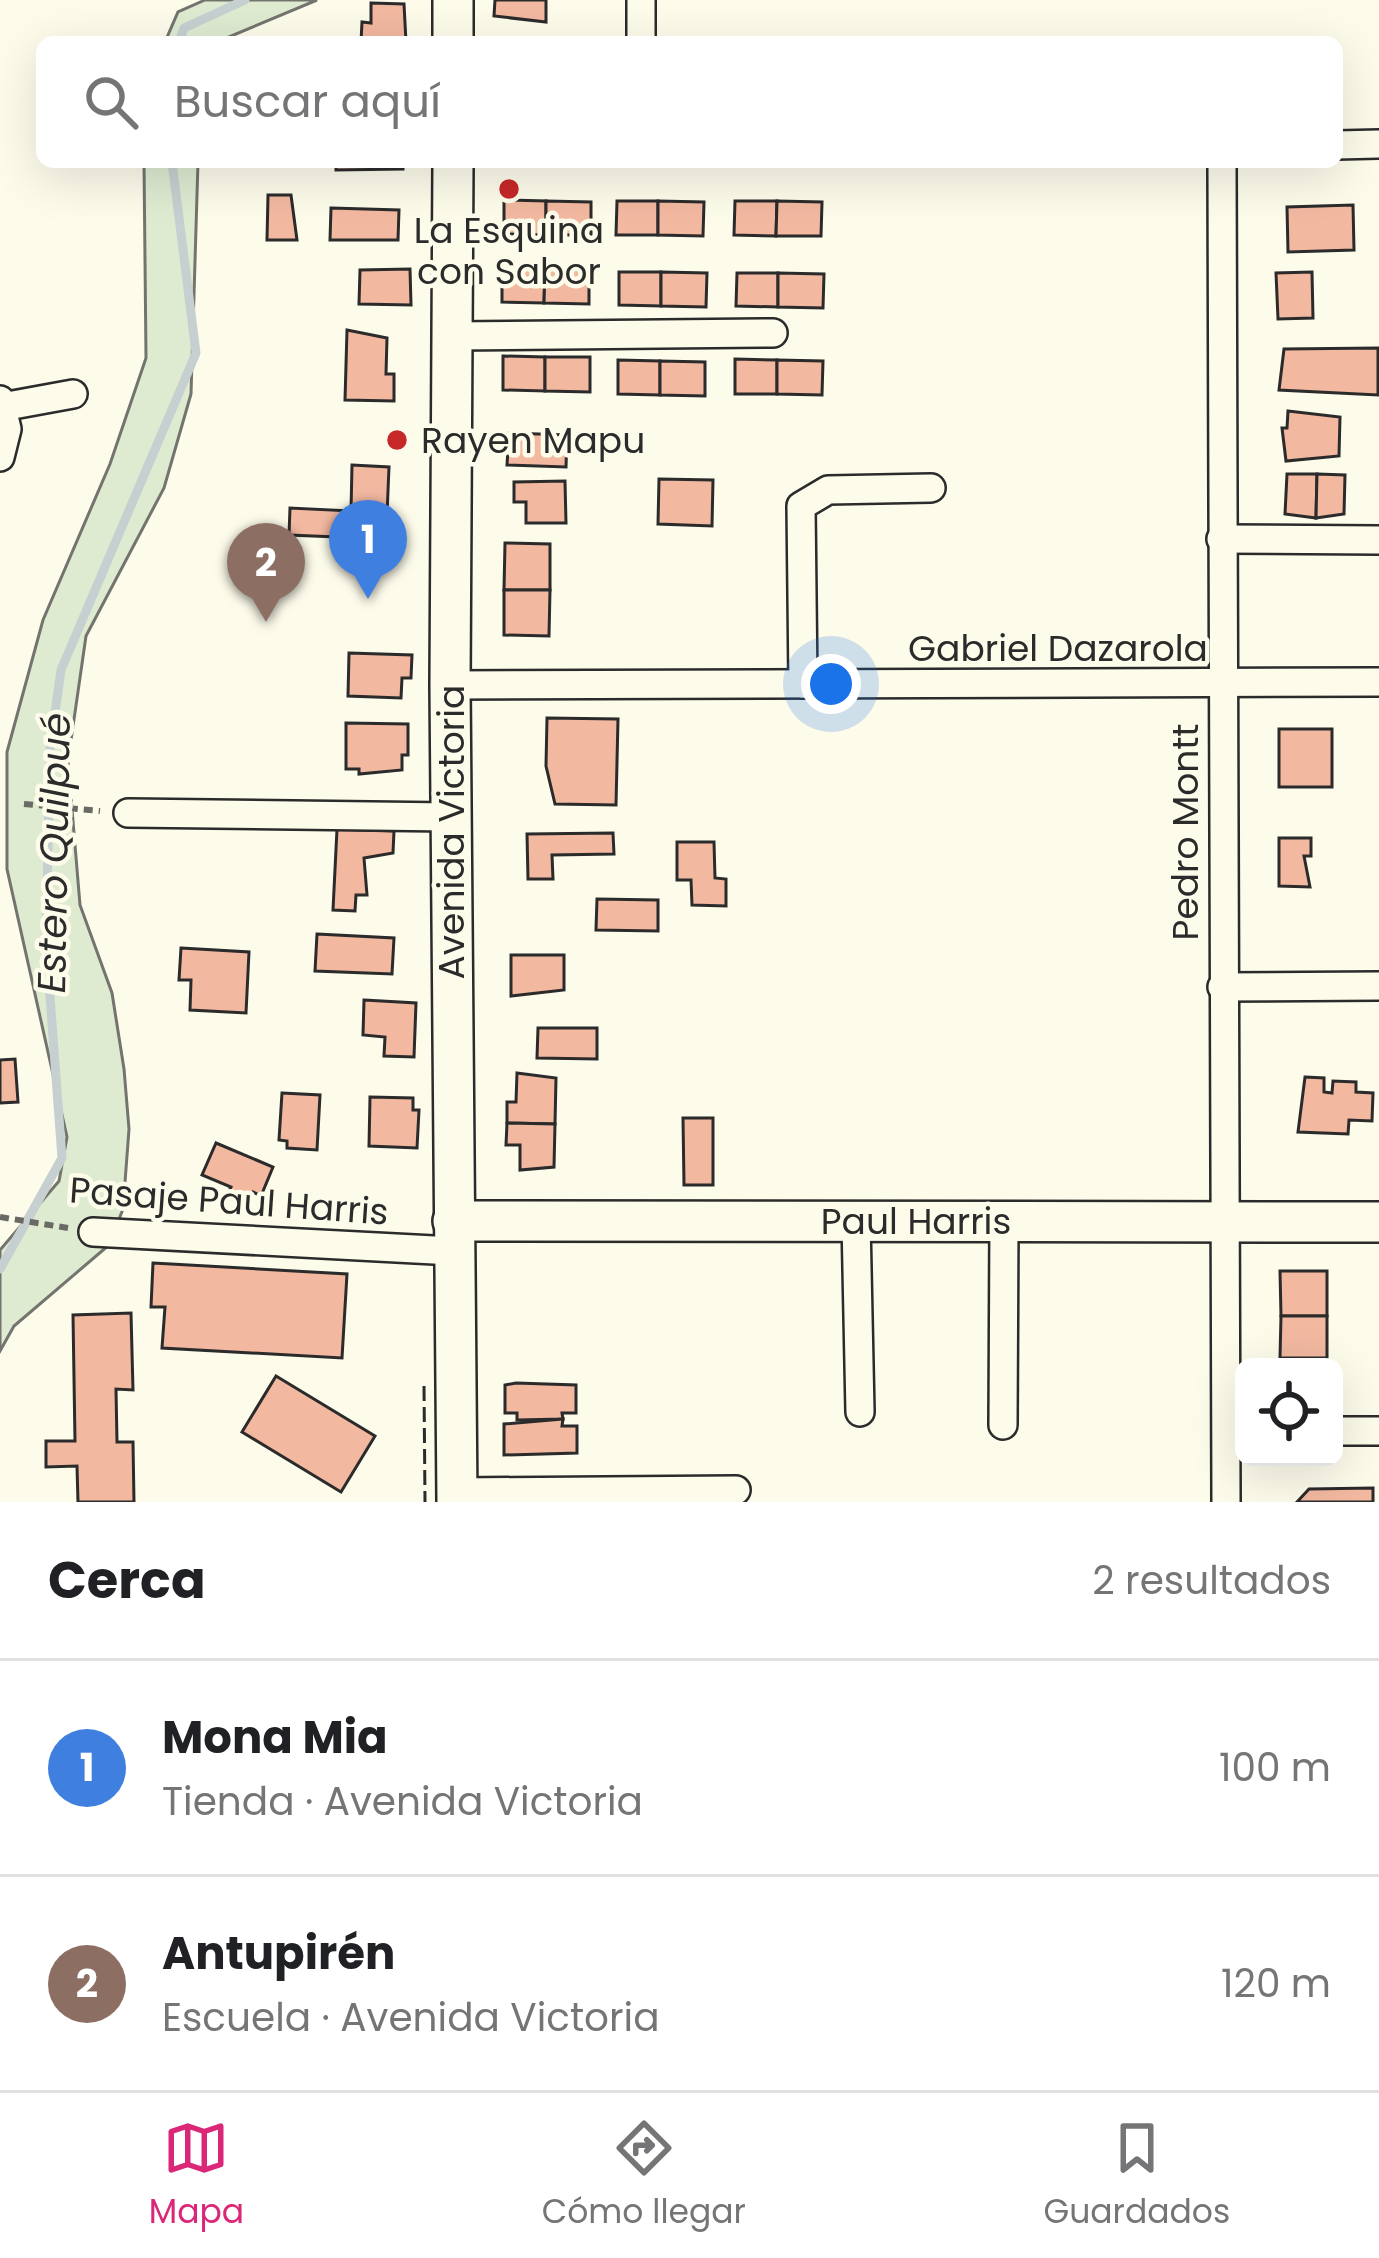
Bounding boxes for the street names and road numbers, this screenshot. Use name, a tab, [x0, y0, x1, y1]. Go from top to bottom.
street label: Gabriel Dazarola	[908, 623, 1208, 674]
street label: Avenida Victoria	[426, 685, 477, 979]
street label: Pedro Montt	[1160, 724, 1211, 940]
street label: Pasaje Paul Harris	[68, 1164, 390, 1238]
street label: Paul Harris	[821, 1196, 1011, 1247]

